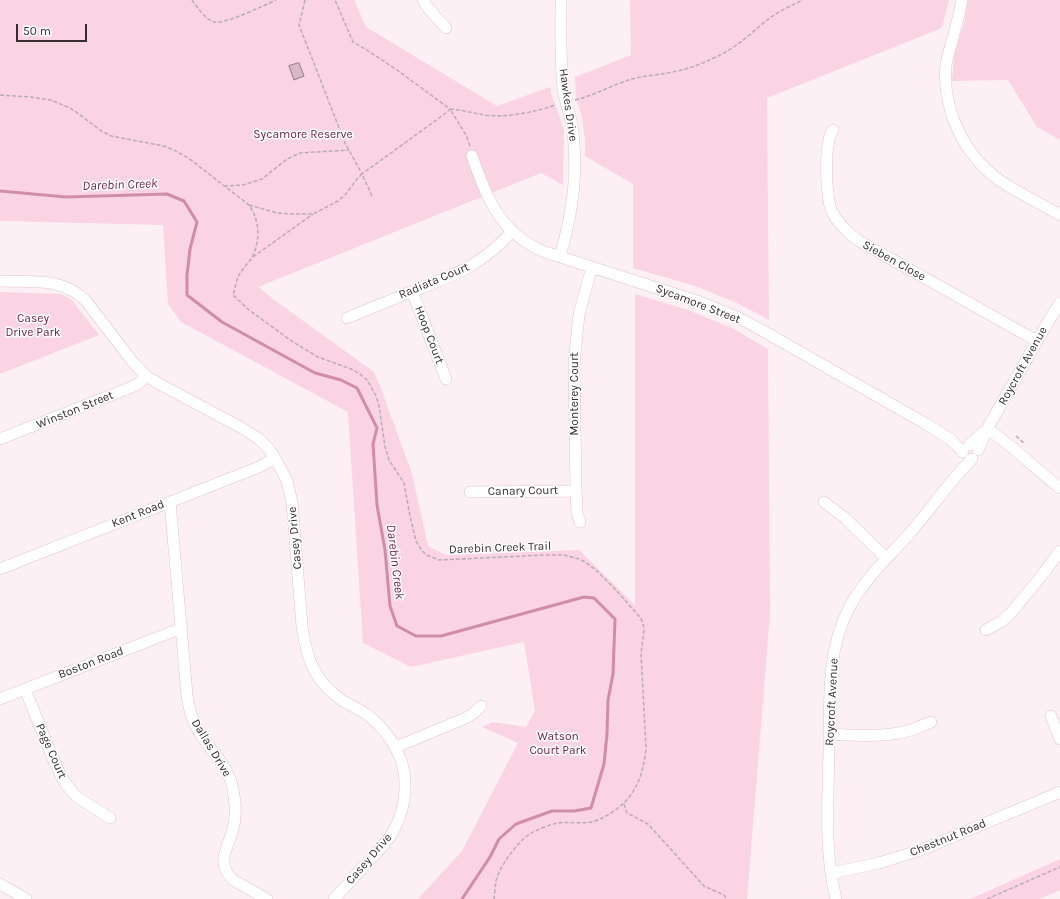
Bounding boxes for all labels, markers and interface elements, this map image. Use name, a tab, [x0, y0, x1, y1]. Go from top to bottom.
scale bar	[18, 16, 89, 42]
text: 50 m	[23, 24, 51, 38]
street label: Hawkes Drive	[556, 68, 580, 142]
park label: Sycamore Reserve	[253, 128, 353, 142]
water label: Darebin Creek	[82, 176, 158, 194]
street label: Sieben Close	[860, 238, 928, 284]
street label: Radiata Court	[397, 260, 471, 302]
street label: Sycamore Street	[654, 281, 742, 327]
street label: Hoop Court	[411, 304, 447, 366]
park label: Casey Drive Park	[5, 312, 61, 340]
street label: Roycroft Avenue	[995, 324, 1051, 408]
street label: Monterey Court	[568, 352, 582, 436]
street label: Winston Street	[34, 388, 116, 432]
street label: Canary Court	[488, 483, 558, 499]
street label: Kent Road	[109, 497, 167, 531]
street label: Casey Drive	[285, 506, 305, 570]
water label: Darebin Creek	[383, 524, 407, 600]
street label: Darebin Creek Trail	[449, 539, 551, 557]
street label: Boston Road	[56, 644, 126, 682]
street label: Roycroft Avenue	[823, 658, 841, 746]
street label: Dallas Drive	[188, 716, 234, 780]
street label: Page Court	[32, 721, 70, 781]
park label: Watson Court Park	[529, 730, 587, 758]
street label: Chestnut Road	[908, 816, 988, 860]
street label: Casey Drive	[343, 831, 395, 887]

